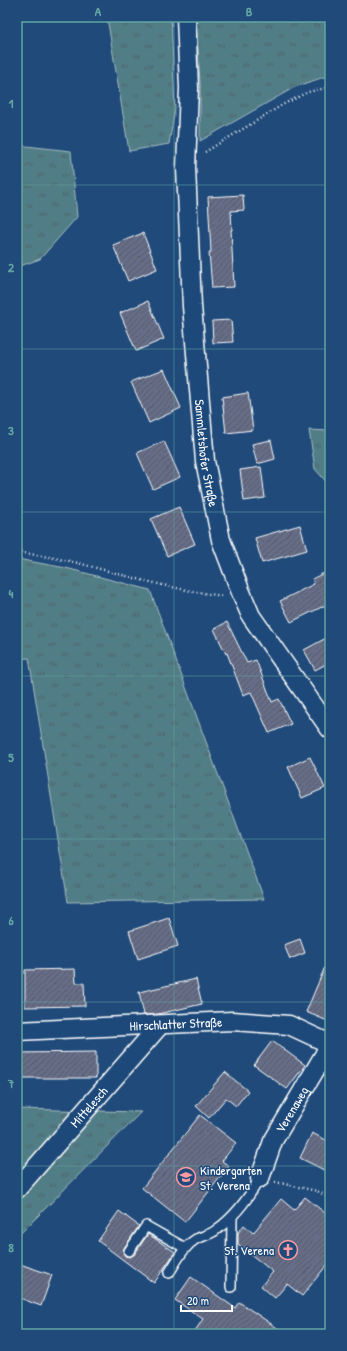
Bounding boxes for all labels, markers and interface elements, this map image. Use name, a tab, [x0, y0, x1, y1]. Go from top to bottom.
text: A	[95, 2, 102, 20]
text: B	[246, 2, 253, 20]
text: 1	[9, 94, 14, 112]
text: 2	[8, 258, 15, 276]
street label: Sammletshofer Straße	[191, 399, 223, 508]
text: 3	[8, 421, 14, 439]
text: 4	[9, 584, 14, 602]
text: 5	[8, 748, 14, 766]
text: 6	[8, 911, 14, 929]
street label: Hirschlatter Straße	[129, 1012, 223, 1035]
text: 7	[7, 1074, 15, 1092]
street label: Mittelesch	[66, 1082, 112, 1131]
street label: Verenaweg	[271, 1083, 313, 1136]
place label: Kindergarten St. Verena	[200, 1161, 262, 1194]
school or university icon: Kindergarten St. Verena	[175, 1166, 197, 1188]
text: 8	[8, 1238, 14, 1256]
church icon: St. Verena	[277, 1239, 299, 1261]
place label: St. Verena	[224, 1241, 274, 1259]
scale bar	[181, 1287, 232, 1313]
text: 20 m	[187, 1292, 209, 1309]

